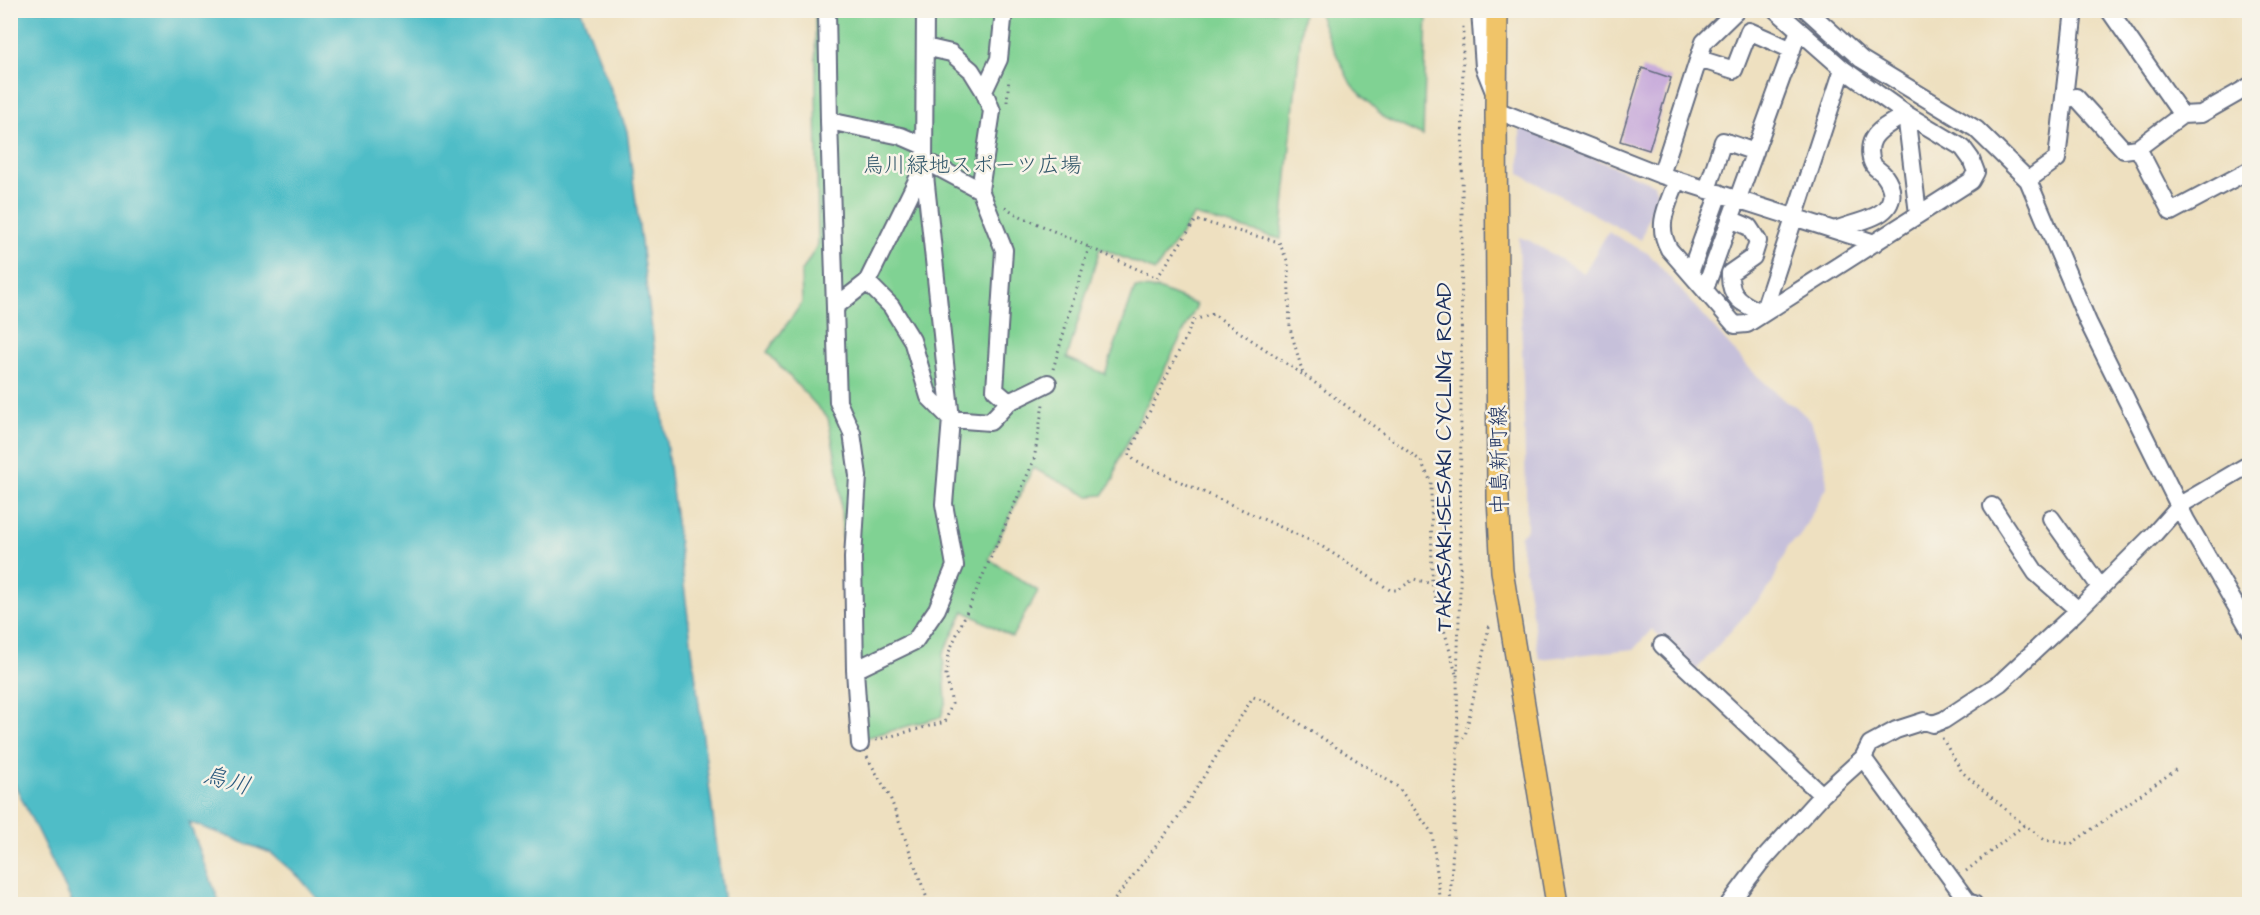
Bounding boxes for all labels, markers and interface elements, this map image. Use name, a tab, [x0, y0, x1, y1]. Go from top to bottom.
park label: 烏川緑地スポーツ広場	[862, 150, 1082, 181]
street label: TAKASAKI-ISESAKI CYCLING ROAD	[1429, 282, 1460, 632]
street label: 中島新町線	[1483, 405, 1516, 515]
water label: 烏川	[199, 758, 254, 804]

